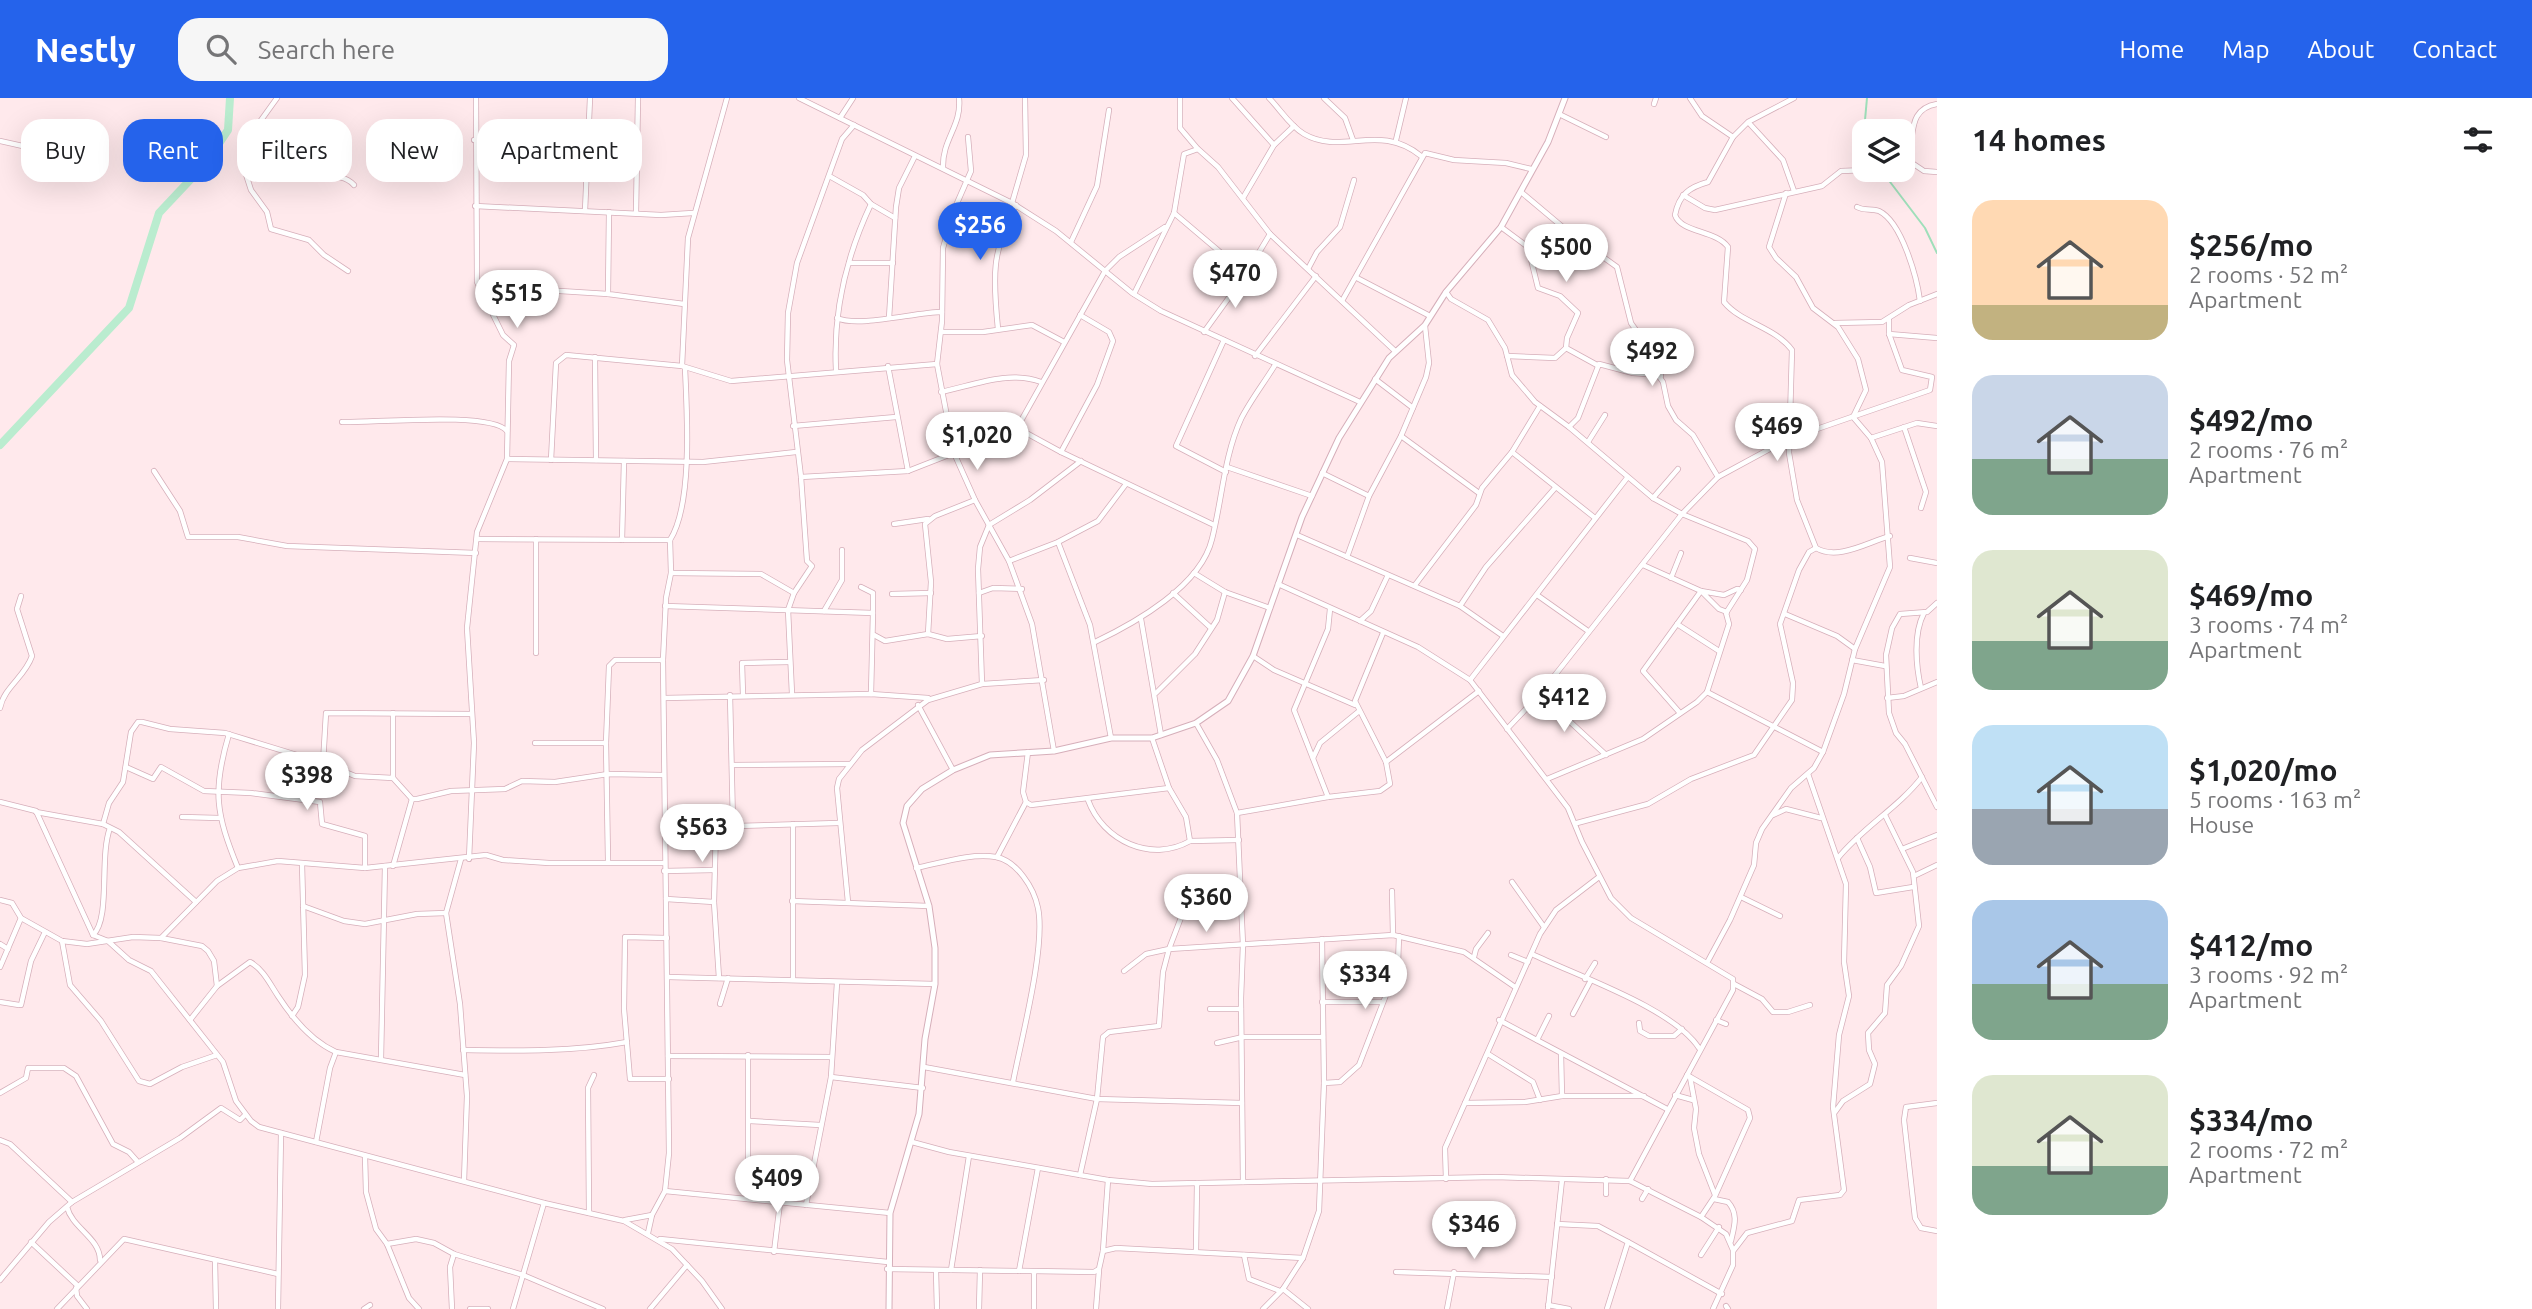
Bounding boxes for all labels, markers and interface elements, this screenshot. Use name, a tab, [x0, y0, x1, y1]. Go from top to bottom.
search box	[178, 18, 668, 81]
icon: search	[202, 30, 240, 68]
text: Nestly	[35, 31, 136, 68]
text: Search here	[258, 35, 395, 64]
text: Home	[2119, 36, 2184, 63]
text: Map	[2222, 36, 2269, 63]
text: About	[2307, 36, 2374, 63]
text: Contact	[2412, 36, 2497, 63]
chip: Buy	[21, 119, 109, 182]
chip: Rent	[123, 119, 223, 182]
chip: Filters	[237, 119, 352, 182]
chip: New	[366, 119, 463, 182]
chip: Apartment	[477, 119, 642, 182]
map controls	[1852, 119, 1915, 182]
button: layers	[1852, 119, 1915, 182]
icon: filters	[2459, 121, 2497, 159]
text: 14 homes	[1972, 123, 2106, 157]
pin: $256	[939, 202, 1021, 262]
text: $256	[954, 212, 1006, 237]
pin: $500	[1525, 225, 1607, 284]
icon: home	[2028, 228, 2112, 312]
text: $256/mo	[2189, 228, 2313, 262]
text: $500	[1540, 234, 1592, 259]
pin: $470	[1194, 250, 1276, 310]
text: $470	[1209, 260, 1261, 285]
text: 2 rooms · 52 m²	[2189, 262, 2348, 287]
pin: $515	[476, 271, 558, 330]
text: $515	[491, 280, 543, 305]
text: Apartment	[2189, 287, 2302, 312]
pin: $492	[1611, 328, 1693, 388]
text: $492	[1626, 338, 1678, 363]
icon: home	[2028, 403, 2112, 487]
text: $492/mo	[2189, 403, 2313, 437]
pin: $469	[1736, 404, 1818, 463]
pin: $1,020	[920, 412, 1034, 472]
text: $469	[1751, 413, 1803, 438]
text: $1,020	[942, 422, 1012, 447]
text: 2 rooms · 76 m²	[2189, 437, 2348, 462]
text: Apartment	[2189, 462, 2302, 487]
icon: home	[2028, 578, 2112, 662]
text: $469/mo	[2189, 578, 2313, 612]
text: 3 rooms · 74 m²	[2189, 612, 2348, 637]
text: Apartment	[2189, 637, 2302, 662]
pin: $412	[1523, 674, 1605, 734]
text: $412	[1538, 684, 1590, 709]
pin: $398	[266, 752, 348, 812]
icon: home	[2028, 753, 2112, 837]
text: $1,020/mo	[2189, 753, 2338, 787]
text: $398	[281, 762, 333, 787]
text: 5 rooms · 163 m²	[2189, 787, 2361, 812]
pin: $563	[661, 804, 743, 864]
text: House	[2189, 812, 2254, 837]
text: $563	[676, 814, 728, 839]
pin: $360	[1165, 874, 1247, 934]
text: $360	[1180, 884, 1232, 909]
icon: home	[2028, 928, 2112, 1012]
text: $412/mo	[2189, 928, 2313, 962]
pin: $334	[1324, 951, 1406, 1011]
text: $334	[1339, 961, 1391, 986]
text: 3 rooms · 92 m²	[2189, 962, 2348, 987]
text: Apartment	[2189, 987, 2302, 1012]
icon: home	[2028, 1103, 2112, 1187]
text: $334/mo	[2189, 1103, 2313, 1137]
text: 2 rooms · 72 m²	[2189, 1137, 2348, 1162]
pin: $409	[736, 1156, 818, 1215]
text: Apartment	[2189, 1162, 2302, 1187]
text: $409	[751, 1165, 803, 1190]
pin: $346	[1433, 1202, 1515, 1261]
text: $346	[1448, 1211, 1500, 1236]

